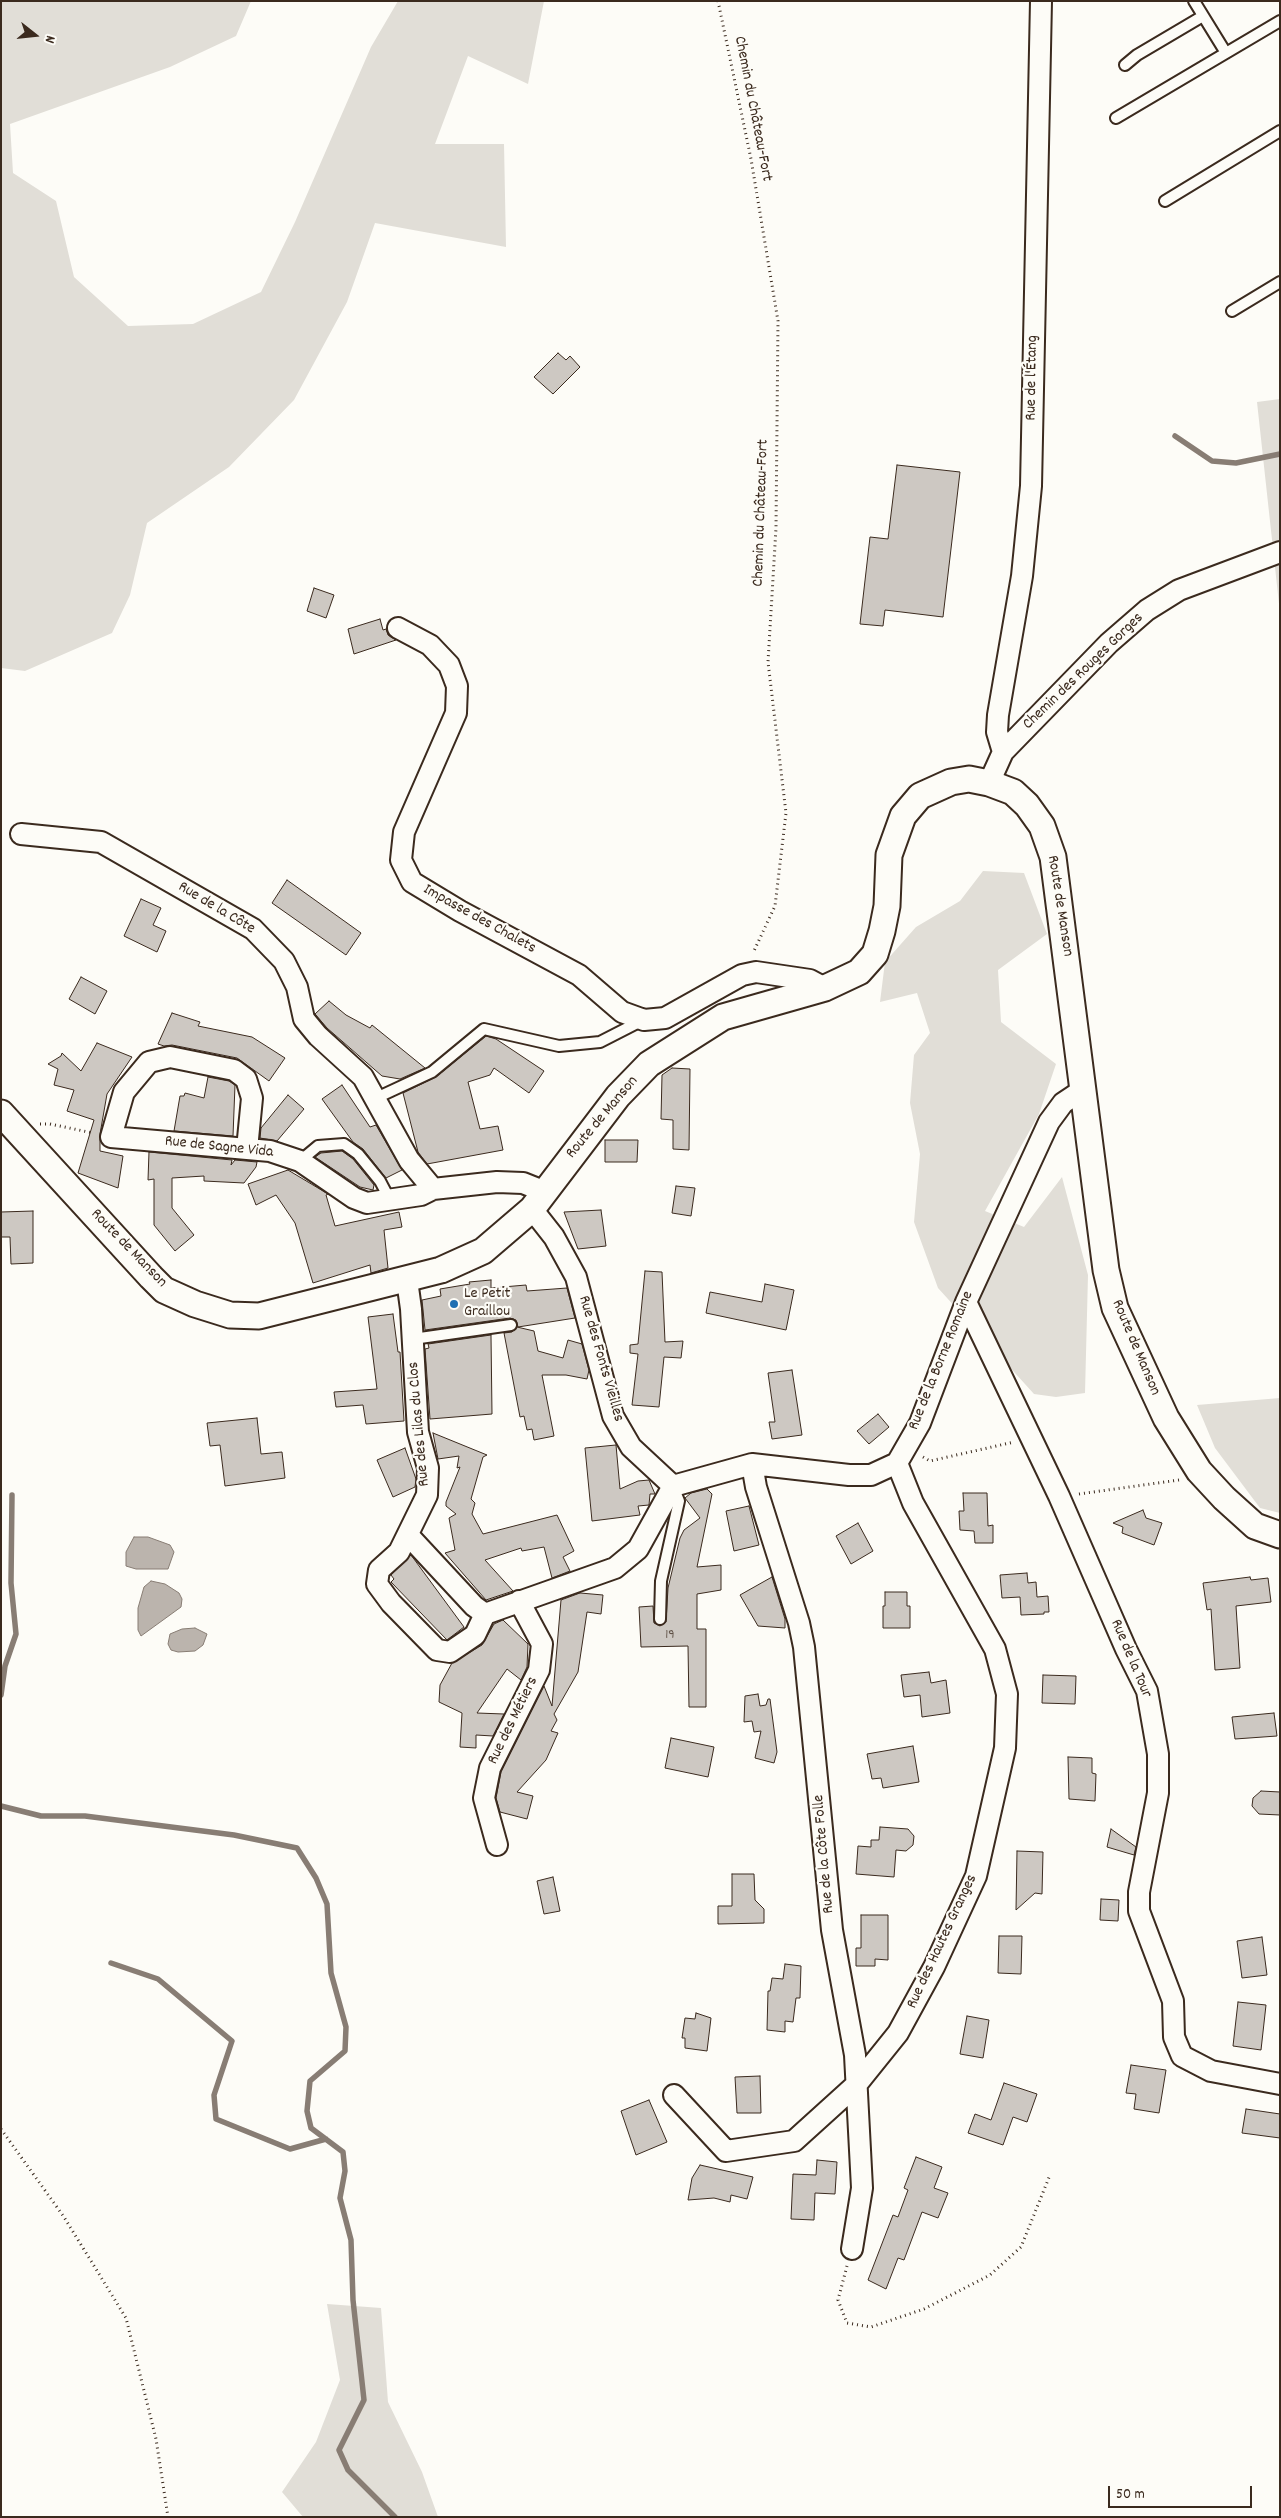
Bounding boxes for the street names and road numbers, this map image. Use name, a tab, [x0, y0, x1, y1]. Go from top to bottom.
street label: Chemin du Château-Fort	[729, 35, 775, 183]
street label: Rue de l'Étang	[1023, 335, 1043, 421]
street label: Chemin du Château-Fort	[750, 439, 774, 587]
street label: Chemin des Rouges Gorges	[1020, 609, 1148, 735]
street label: Route de Manson	[1042, 854, 1076, 958]
street label: Rue de la Côte	[174, 878, 258, 940]
street label: Impasse des Chalets	[419, 881, 539, 959]
street label: Route de Manson	[563, 1073, 643, 1163]
street label: Rue de Sagne Vida	[164, 1133, 274, 1163]
street label: Route de Manson	[86, 1206, 170, 1292]
street label: Rue de la Borne Romaine	[905, 1289, 979, 1433]
street label: Rue des Fonts Vieilles	[573, 1294, 627, 1424]
street label: Route de Manson	[1106, 1297, 1164, 1399]
street label: Rue des Lilas du Clos	[405, 1361, 435, 1487]
street label: Rue de la Tour	[1105, 1617, 1155, 1701]
street label: Rue des Métiers	[485, 1674, 543, 1768]
street label: Rue de la Côte Folle	[810, 1794, 840, 1914]
street label: Rue des Hautes Granges	[903, 1872, 983, 2012]

